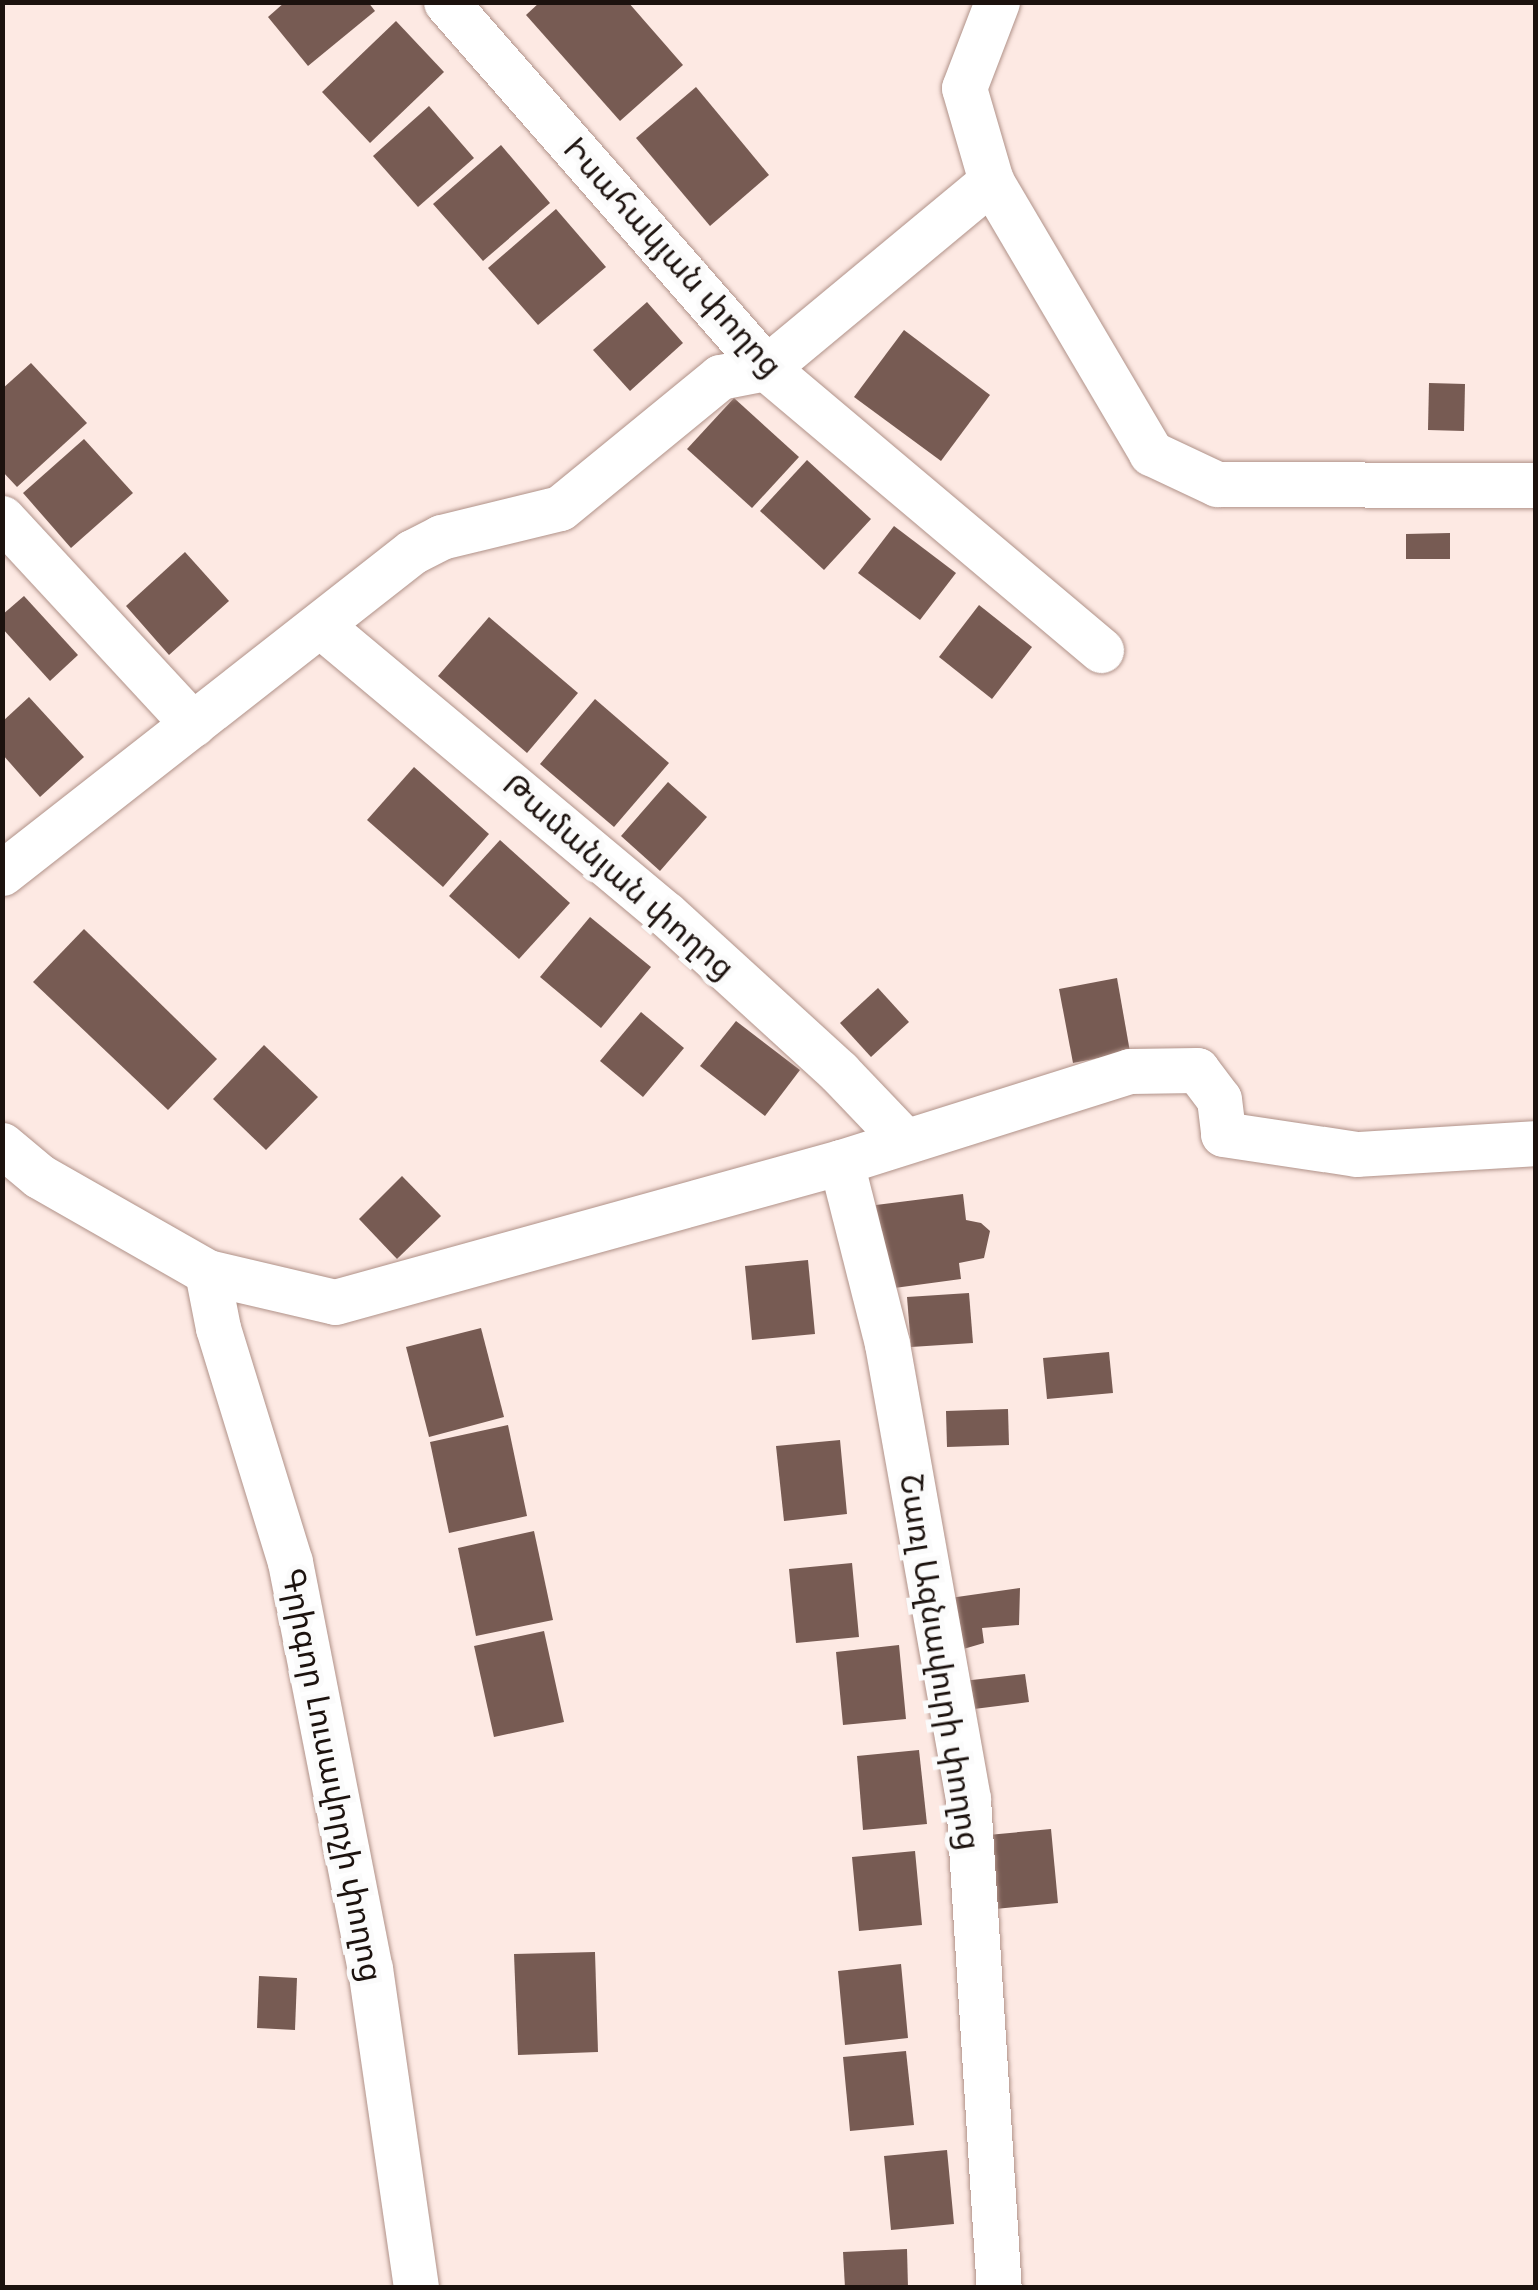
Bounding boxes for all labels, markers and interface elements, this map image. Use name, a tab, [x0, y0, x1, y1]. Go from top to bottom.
street label: Իսահակյան փողոց	[555, 131, 789, 385]
street label: Թամանյան փողոց	[494, 766, 742, 988]
street label: Շառլ Ազնավուրի փողոց	[890, 1471, 988, 1853]
street label: Գրիգոր Լուսավորչի փողոց	[272, 1565, 390, 1985]

